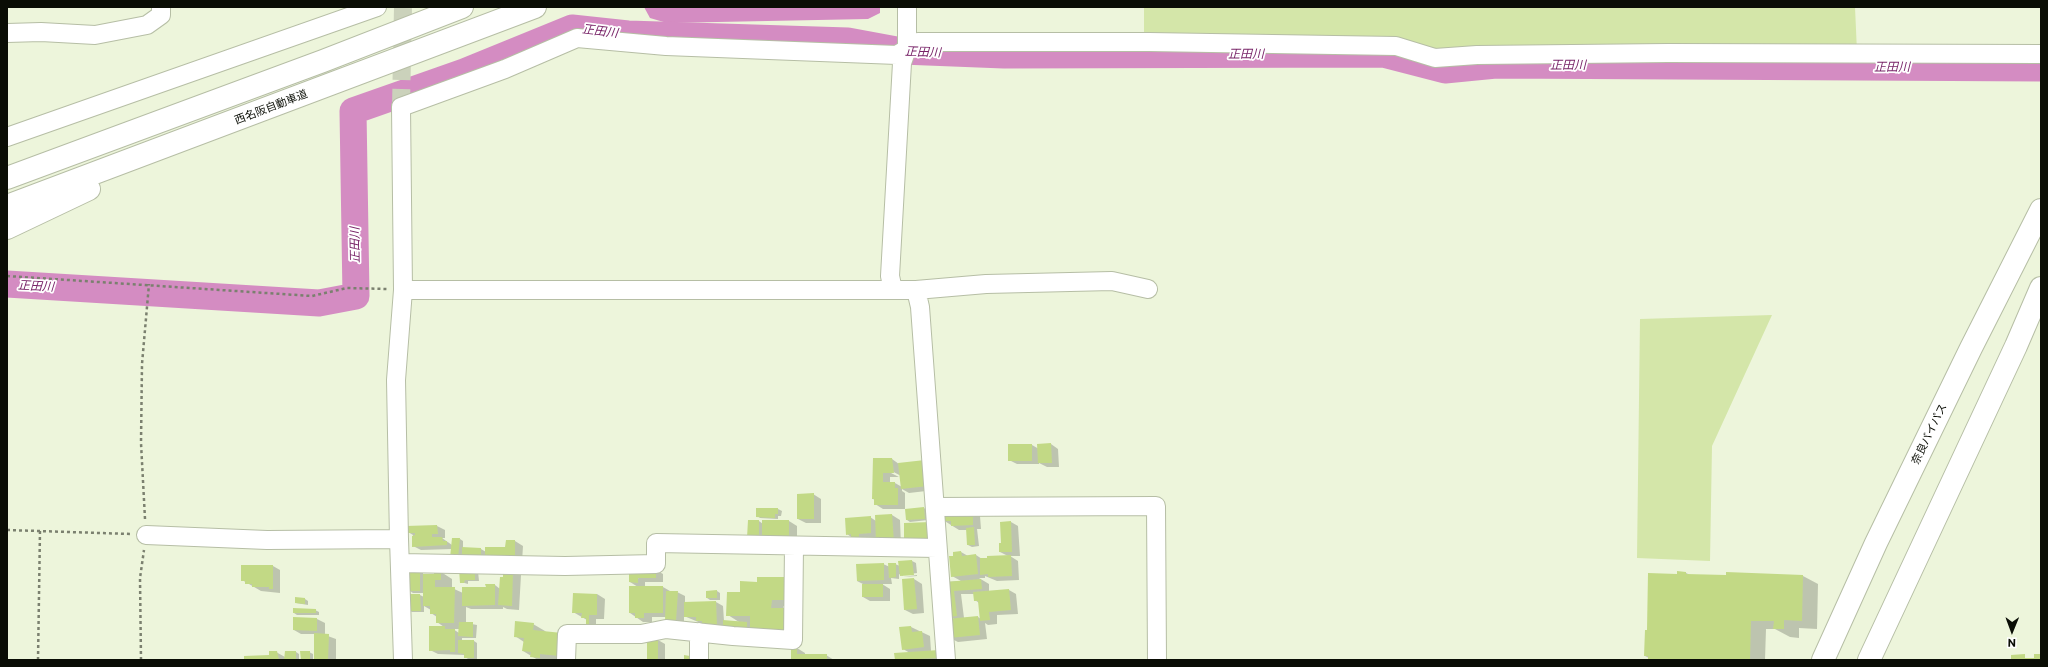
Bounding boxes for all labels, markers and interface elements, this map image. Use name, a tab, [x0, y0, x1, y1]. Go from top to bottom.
water label: 正田川	[581, 22, 619, 40]
water label: 正田川	[905, 44, 941, 60]
water label: 正田川	[1228, 47, 1264, 61]
water label: 正田川	[1550, 58, 1586, 72]
water label: 正田川	[1874, 60, 1910, 74]
street label: 西名阪自動車道	[233, 87, 309, 127]
water label: 正田川	[347, 227, 363, 263]
water label: 正田川	[18, 278, 54, 294]
street label: 奈良バイパス	[1909, 401, 1949, 467]
north arrow	[1992, 611, 2032, 651]
text: N	[2008, 637, 2016, 650]

